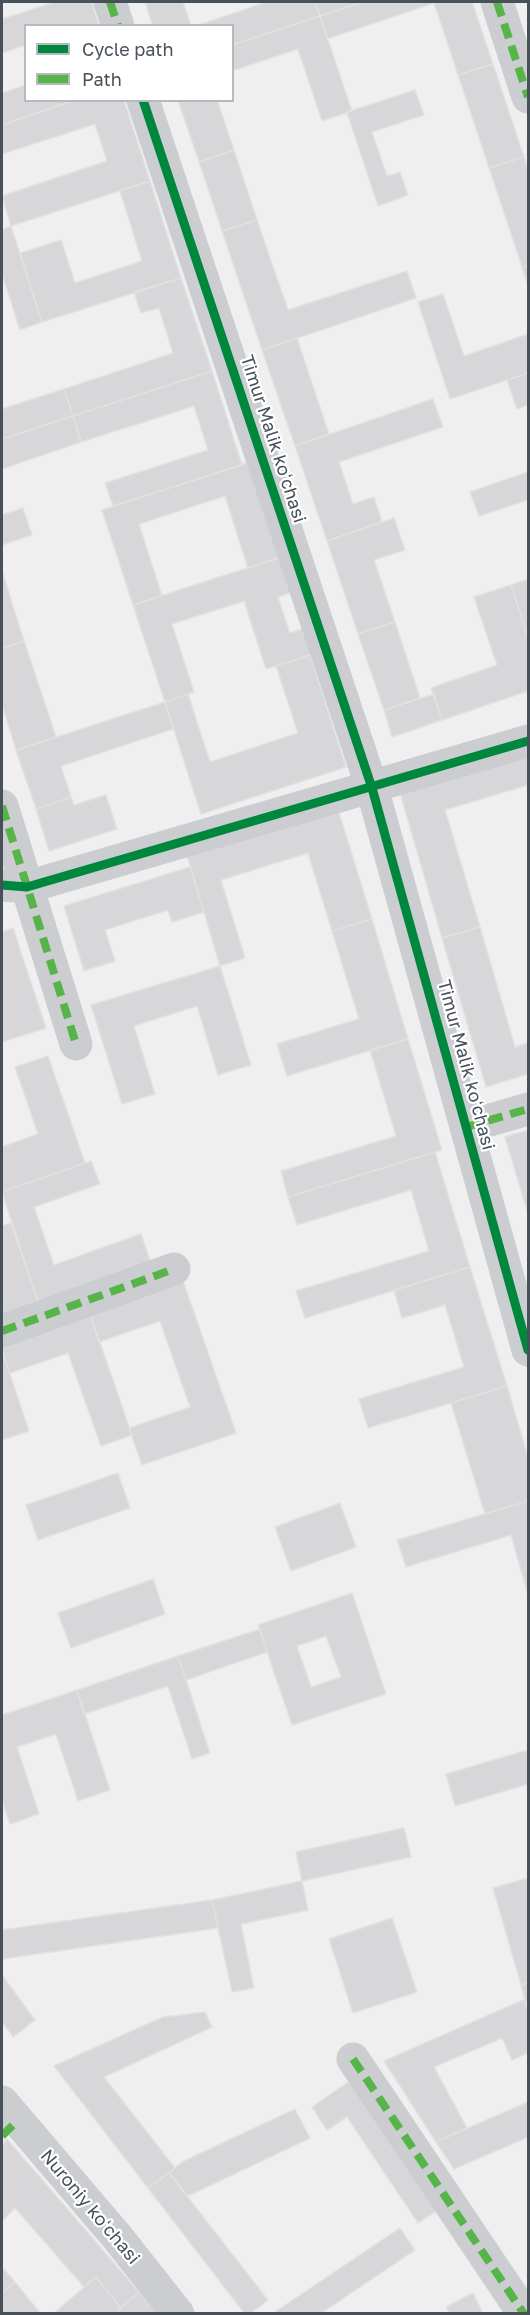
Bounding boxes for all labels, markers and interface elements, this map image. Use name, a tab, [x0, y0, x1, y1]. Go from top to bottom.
legend	[24, 24, 234, 102]
text: Cycle path	[82, 38, 174, 60]
text: Path	[82, 68, 122, 90]
street label: Timur Malik koʻchasi	[236, 352, 310, 526]
street label: Timur Malik koʻchasi	[433, 978, 499, 1152]
street label: Nuroniy koʻchasi	[36, 2145, 144, 2269]

